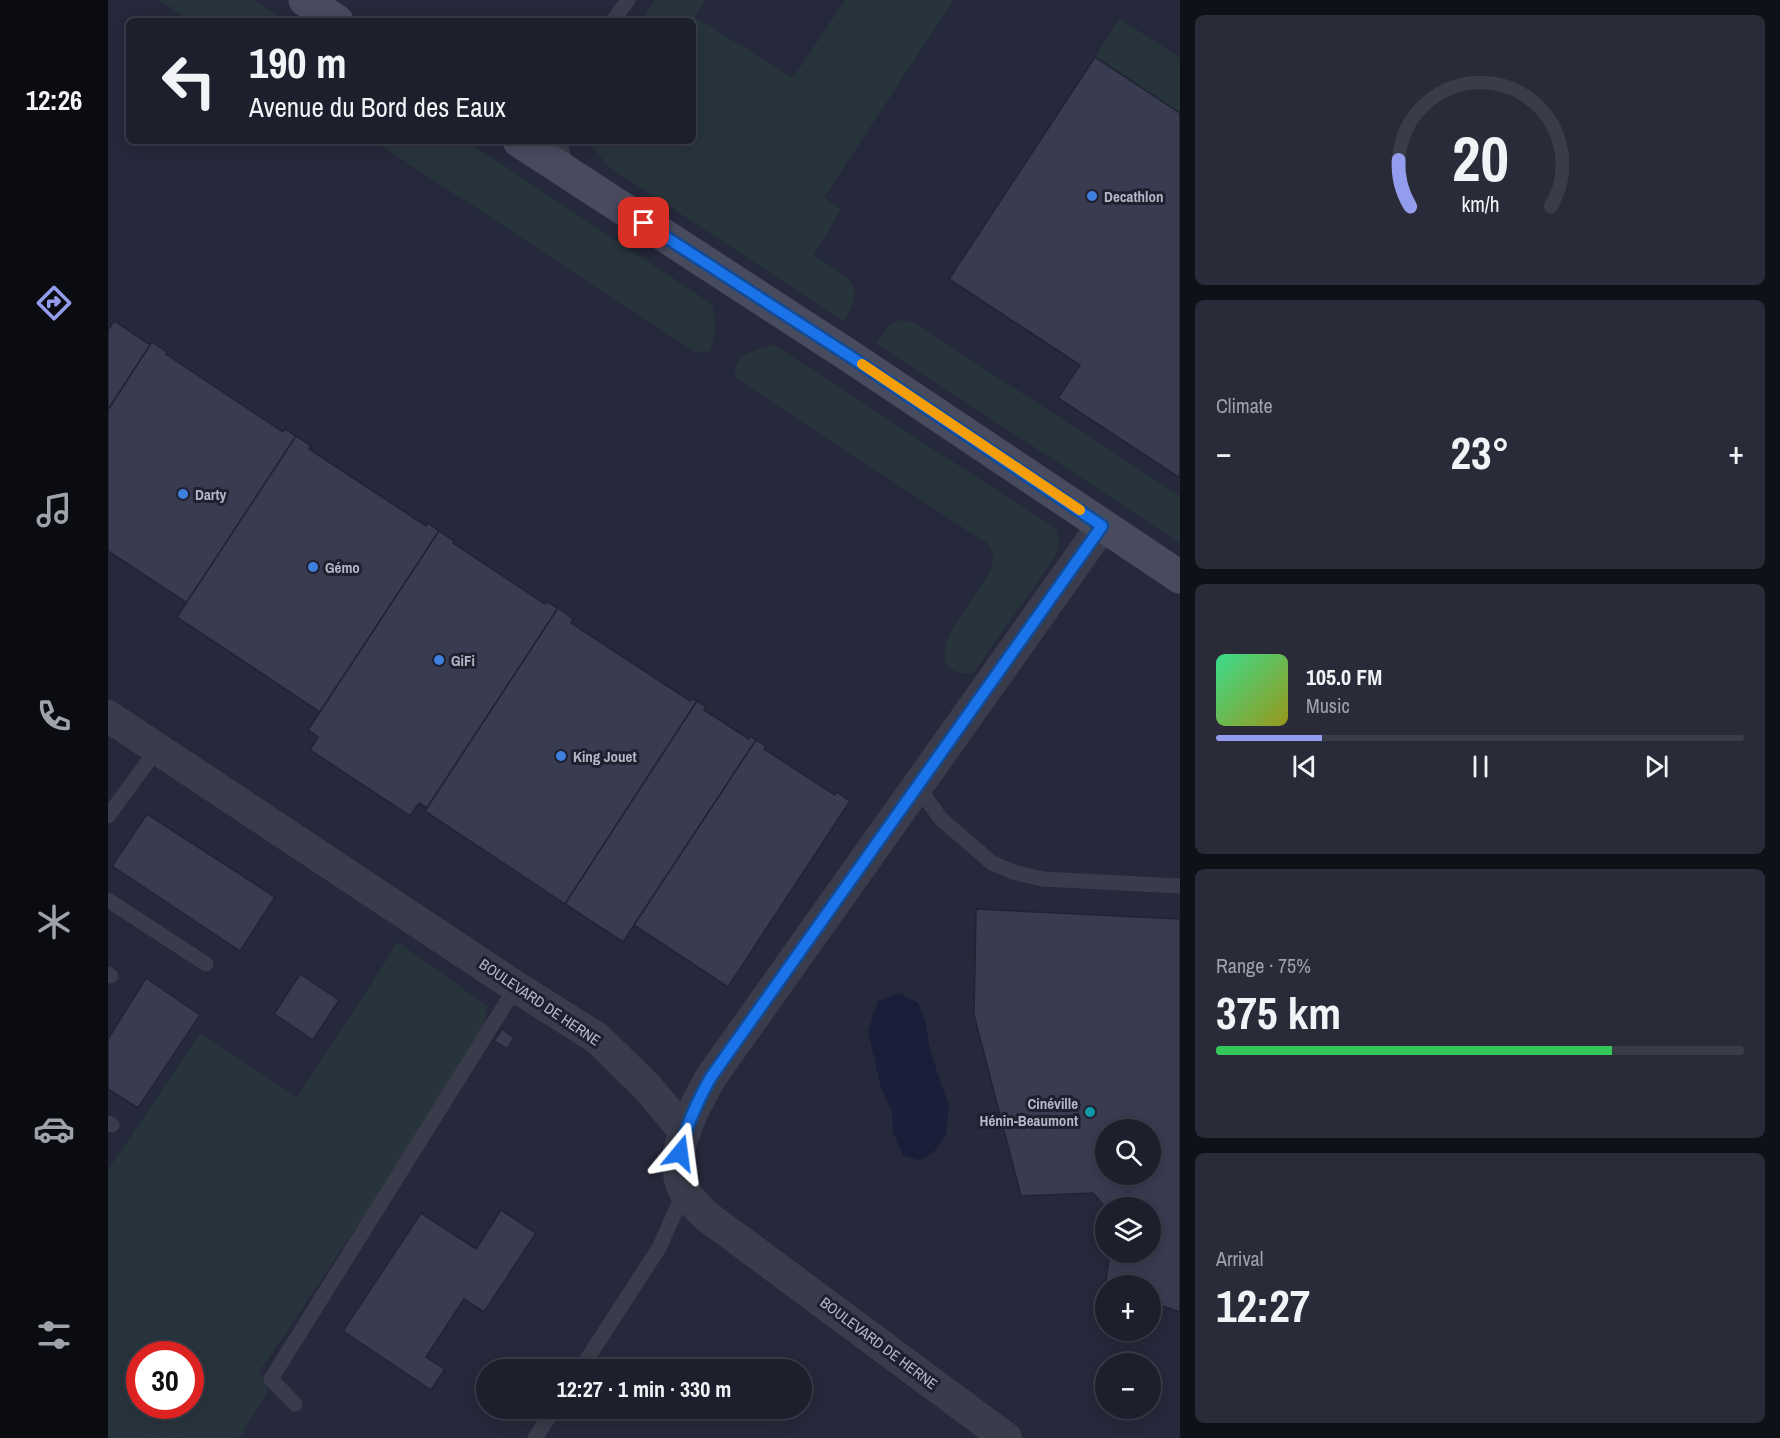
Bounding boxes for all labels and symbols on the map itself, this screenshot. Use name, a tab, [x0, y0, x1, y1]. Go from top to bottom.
place label: Decathlon	[1104, 186, 1163, 207]
marker: Decathlon	[1085, 189, 1099, 203]
pin	[618, 197, 669, 248]
place label: Darty	[195, 484, 227, 505]
marker: Darty	[176, 487, 190, 501]
place label: Gémo	[325, 557, 360, 578]
marker: Gémo	[306, 560, 320, 574]
place label: GiFi	[451, 650, 475, 671]
marker: GiFi	[432, 653, 446, 667]
place label: King Jouet	[573, 746, 637, 767]
marker: King Jouet	[554, 749, 568, 763]
street label: BOULEVARD DE HERNE	[475, 954, 605, 1050]
place label: Cinéville Hénin-Beaumont	[980, 1093, 1078, 1131]
marker: Cinéville Hénin-Beaumont	[1083, 1105, 1097, 1119]
position arrow	[648, 1121, 712, 1185]
street label: BOULEVARD DE HERNE	[816, 1292, 942, 1394]
speed limit sign: 30	[126, 1341, 204, 1419]

